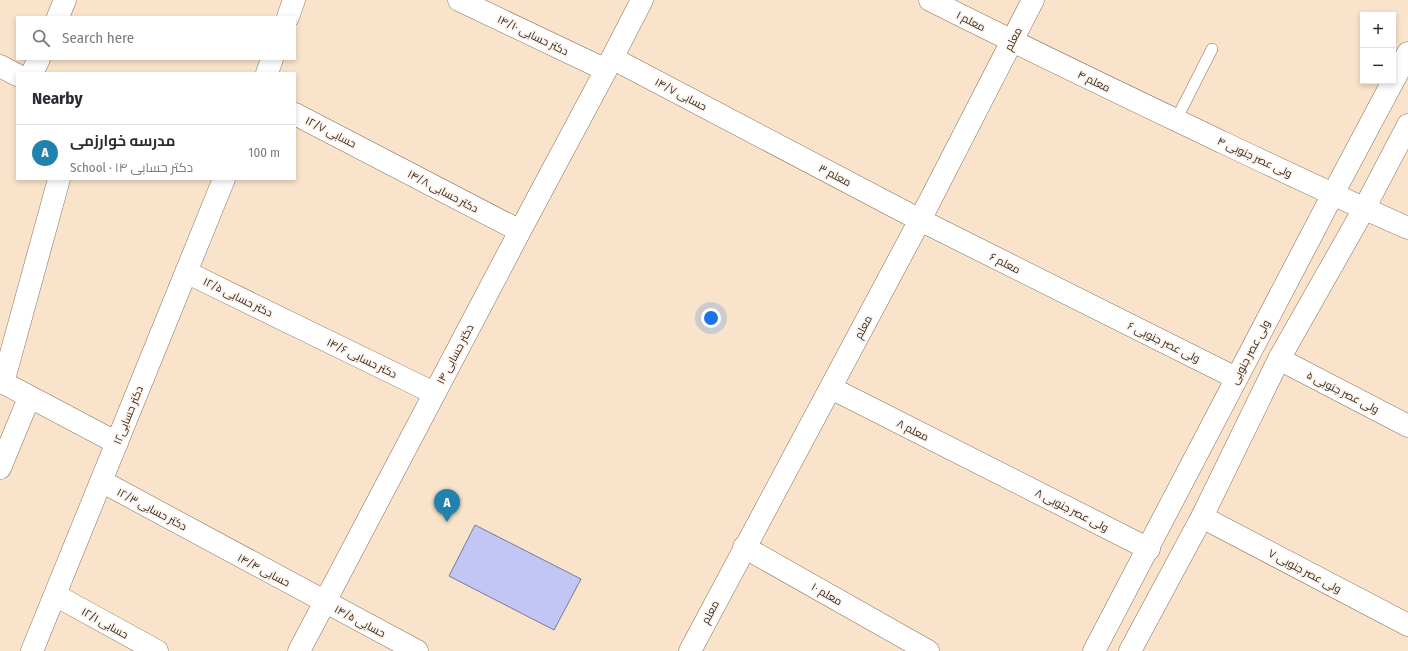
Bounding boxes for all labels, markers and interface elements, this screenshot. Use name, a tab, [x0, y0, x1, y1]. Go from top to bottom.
street label: معلم ۱	[954, 9, 987, 35]
map controls	[1360, 12, 1396, 84]
button: +	[1360, 12, 1396, 48]
street label: دکتر حسابی ۱۴/۱۰	[495, 13, 570, 58]
search box	[16, 16, 296, 60]
street label: معلم	[1002, 25, 1026, 54]
icon: search	[30, 27, 52, 49]
text: Search here	[62, 29, 134, 47]
button: −	[1360, 48, 1396, 84]
street label: معلم ۴	[1075, 68, 1112, 96]
street label: حسابی ۱۴/۷	[653, 75, 709, 114]
text: Nearby	[32, 88, 83, 109]
street label: حسابی ۱۲/۷	[303, 114, 358, 151]
text: مدرسه خوارزمی	[70, 132, 175, 150]
street label: ولی عصر جنوبی ۴	[1215, 134, 1294, 180]
text: A	[41, 145, 49, 160]
text: 100 m	[248, 145, 280, 160]
text: School · دکتر حسابی ۱۴	[70, 160, 193, 175]
street label: معلم ۳	[816, 162, 853, 190]
street label: دکتر حسابی ۱۴/۸	[405, 167, 480, 216]
street label: معلم ۶	[987, 250, 1022, 278]
street label: دکتر حسابی ۱۲/۵	[201, 275, 275, 320]
your location	[701, 308, 721, 328]
street label: معلم	[852, 313, 876, 342]
street label: ولی عصر جنوبی	[1228, 318, 1273, 387]
street label: ولی عصر جنوبی ۶	[1125, 319, 1202, 366]
street label: دکتر حسابی ۱۴	[434, 322, 477, 386]
street label: دکتر حسابی ۱۴/۶	[325, 336, 399, 381]
street label: ولی عصر جنوبی ۵	[1304, 369, 1381, 416]
street label: دکتر حسابی۱۲	[111, 384, 146, 446]
street label: معلم ۸	[894, 417, 931, 445]
street label: دکتر حسابی ۱۲/۳	[115, 486, 189, 533]
street label: ولی عصر جنوبی ۸	[1033, 486, 1111, 535]
pin: A	[434, 489, 460, 522]
street label: ولی عصر جنوبی ۷	[1266, 547, 1343, 596]
street label: حسابی ۱۴/۴	[235, 551, 292, 590]
street label: معلم ۱۰	[809, 580, 844, 609]
street label: معلم	[699, 598, 723, 627]
street label: حسابی ۱۴/۵	[332, 603, 388, 640]
street label: حسابی ۱۲/۱	[79, 605, 131, 642]

